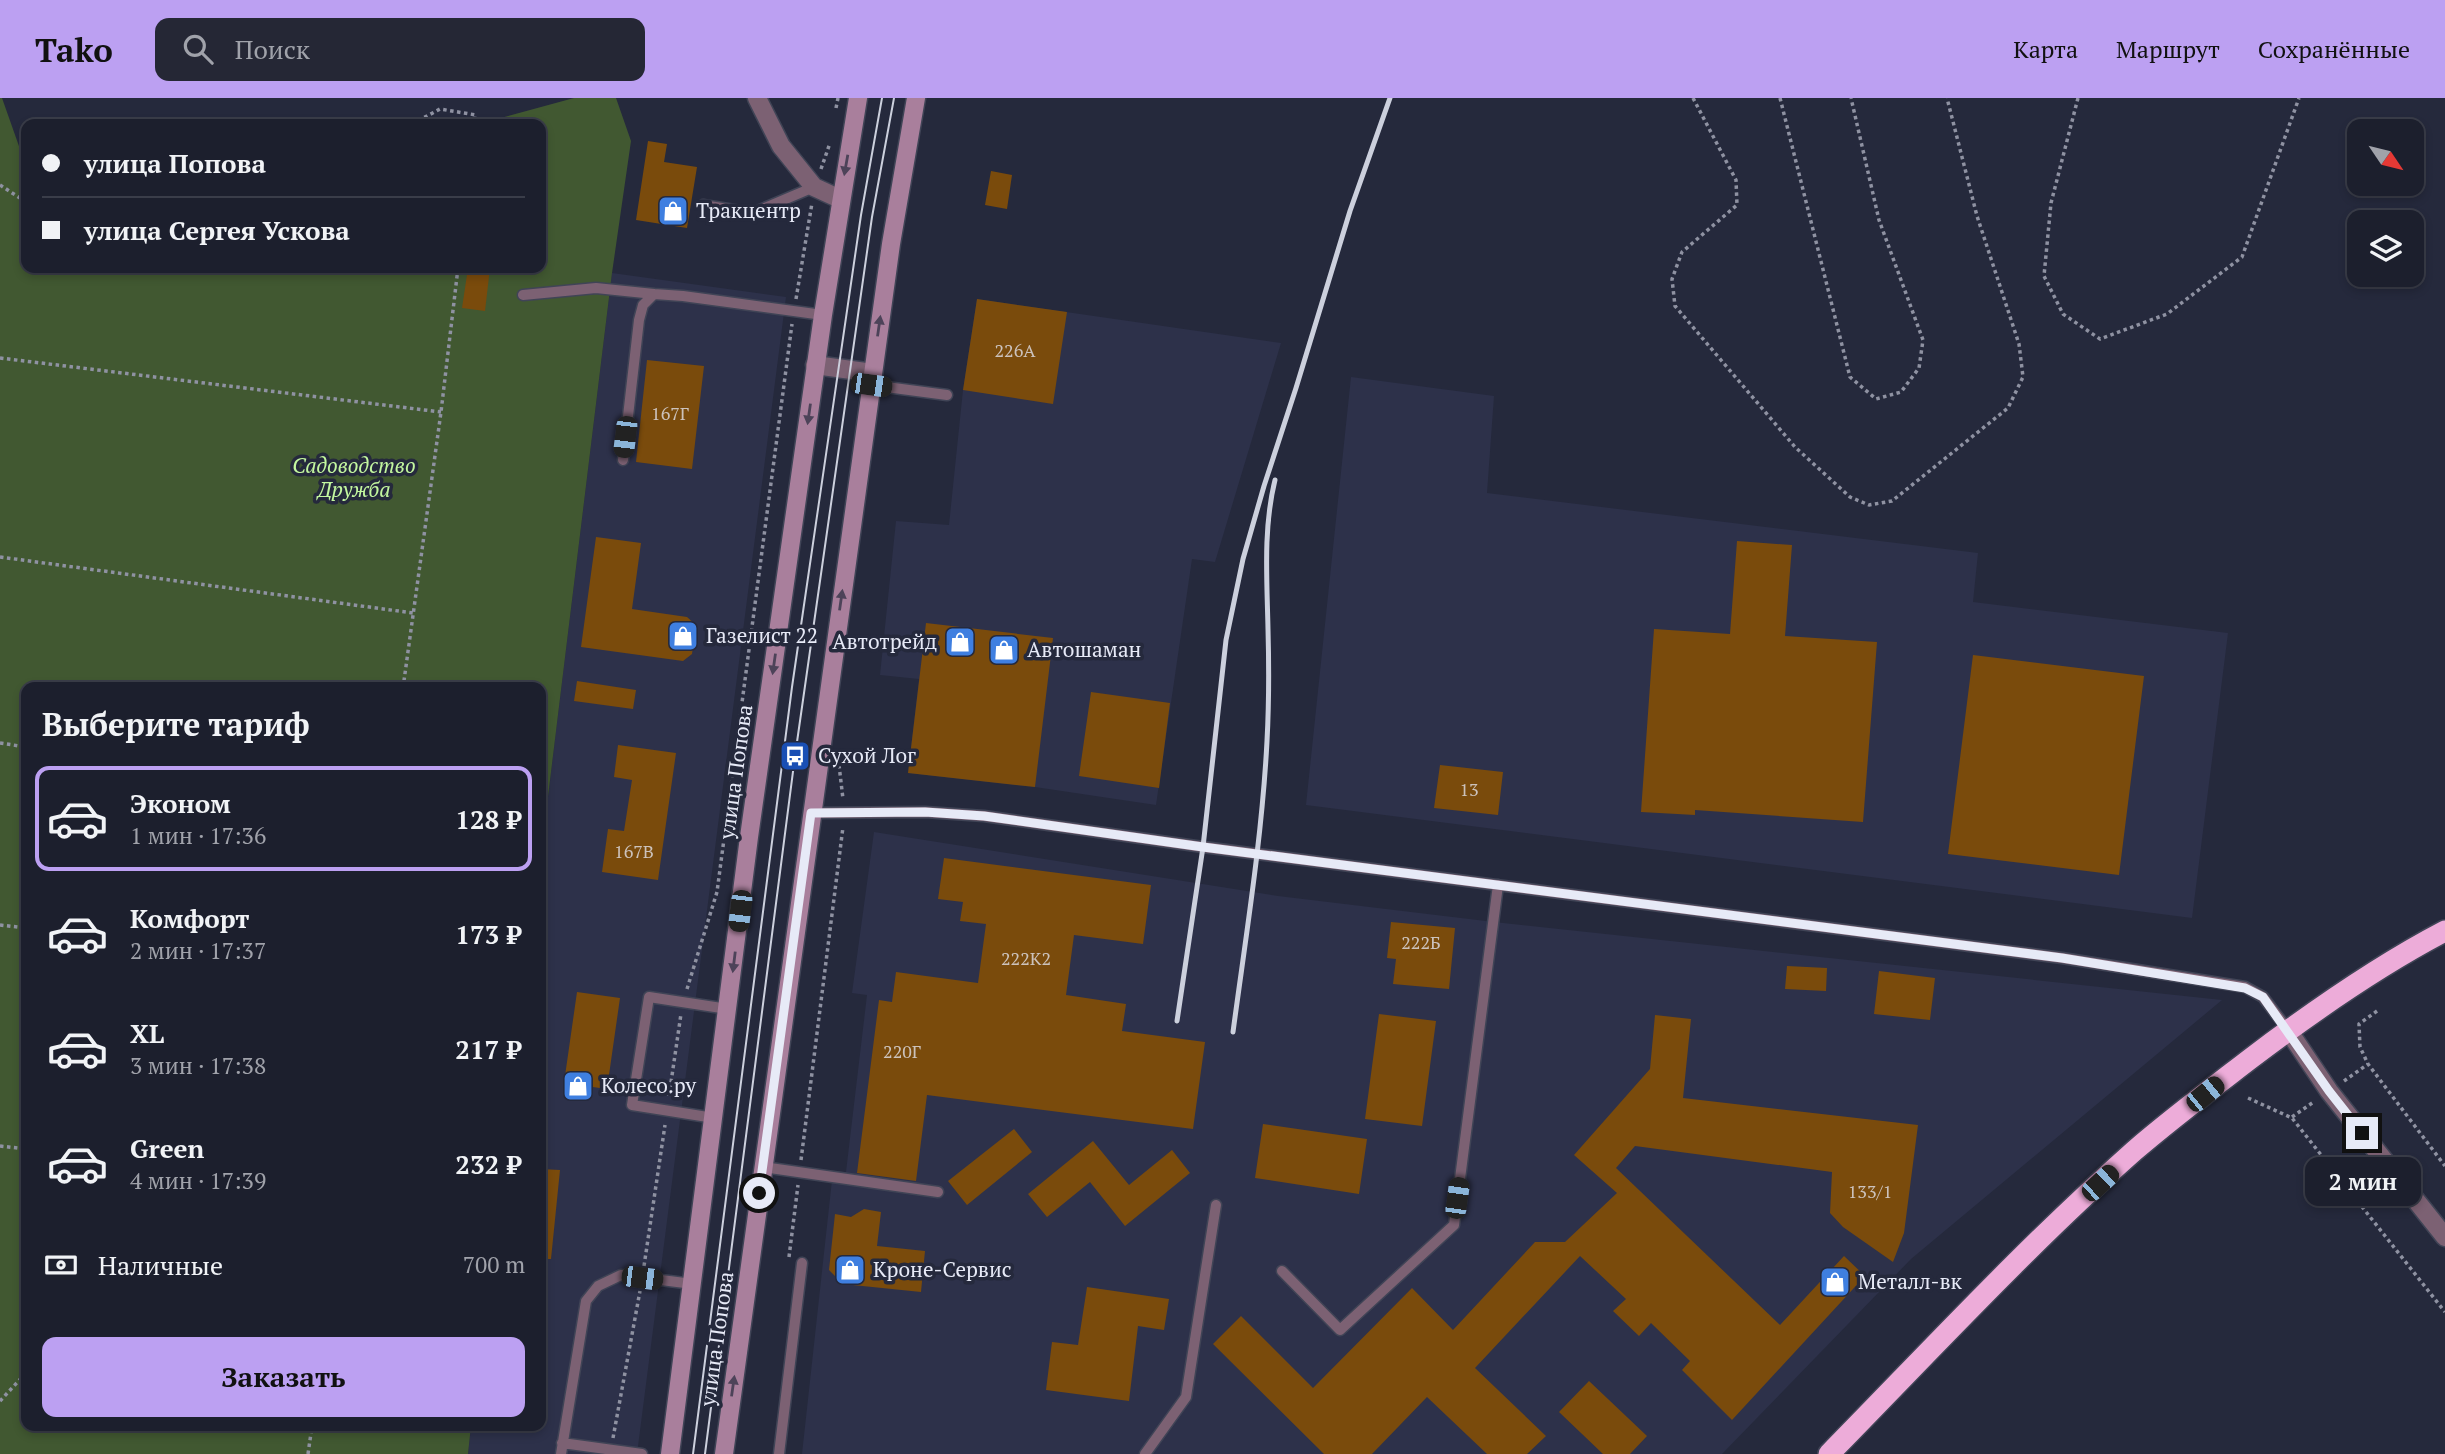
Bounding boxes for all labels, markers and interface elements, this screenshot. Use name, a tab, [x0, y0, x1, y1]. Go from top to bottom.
search box	[155, 18, 645, 81]
text: Tako	[35, 28, 113, 71]
icon: search	[179, 30, 217, 68]
text: Поиск	[235, 32, 310, 66]
text: Карта	[2013, 33, 2078, 65]
text: Маршрут	[2116, 33, 2220, 65]
text: Сохранённые	[2258, 33, 2410, 65]
north arrow	[2347, 119, 2424, 196]
map controls	[2347, 119, 2424, 287]
text: улица Попова	[84, 146, 266, 180]
one-way arrow	[841, 154, 852, 176]
shop icon: Тракцентр	[656, 194, 690, 228]
place label: Тракцентр	[696, 196, 801, 224]
button: layers	[2347, 210, 2424, 287]
text: улица Сергея Ускова	[84, 213, 350, 247]
one-way arrow	[874, 315, 885, 337]
house number: 226А	[994, 338, 1036, 362]
car	[849, 372, 894, 398]
house number: 167Г	[651, 401, 689, 425]
one-way arrow	[803, 403, 814, 425]
car	[613, 415, 638, 459]
park label: Садоводство Дружба	[292, 451, 416, 503]
one-way arrow	[836, 589, 847, 611]
shop icon: Газелист 22	[666, 619, 700, 653]
place label: Газелист 22	[706, 621, 818, 649]
shop icon: Автотрейд	[943, 625, 977, 659]
place label: Автотрейд	[832, 627, 937, 655]
shop icon: Автошаман	[987, 633, 1021, 667]
place label: Автошаман	[1027, 635, 1142, 663]
one-way arrow	[768, 653, 779, 675]
street label: улица Попова	[712, 702, 758, 842]
text: Выберите тариф	[42, 703, 310, 745]
bus stop icon: Сухой Лог	[778, 739, 812, 773]
place label: Сухой Лог	[818, 741, 916, 769]
house number: 13	[1459, 777, 1479, 801]
text: Эконом	[130, 786, 231, 820]
icon: car	[46, 787, 109, 850]
text: 128 ₽	[455, 802, 521, 836]
text: 1 мин · 17:36	[130, 820, 266, 851]
house number: 167В	[614, 839, 654, 863]
car	[728, 889, 753, 933]
text: Комфорт	[130, 901, 249, 935]
icon: car	[46, 902, 109, 965]
text: 173 ₽	[455, 917, 521, 951]
house number: 222Б	[1401, 930, 1441, 954]
text: 2 мин · 17:37	[130, 935, 266, 966]
house number: 222К2	[1001, 946, 1051, 970]
one-way arrow	[728, 951, 739, 973]
text: XL	[130, 1016, 164, 1050]
icon: car	[46, 1017, 109, 1080]
text: 217 ₽	[455, 1032, 521, 1066]
house number: 220Г	[883, 1039, 921, 1063]
text: 3 мин · 17:38	[130, 1050, 266, 1081]
shop icon: Колесо.ру	[561, 1069, 595, 1103]
place label: Колесо.ру	[601, 1071, 696, 1099]
car	[2183, 1073, 2228, 1115]
route end	[2346, 1117, 2378, 1149]
text: Green	[130, 1131, 204, 1165]
icon: car	[46, 1132, 109, 1195]
text: 232 ₽	[455, 1147, 521, 1181]
callout: 2 мин	[2304, 1158, 2420, 1206]
car	[2078, 1161, 2123, 1205]
text: 4 мин · 17:39	[130, 1165, 266, 1196]
text: 2 мин	[2329, 1166, 2397, 1197]
car	[1444, 1176, 1471, 1220]
route start	[743, 1177, 775, 1209]
house number: 133/1	[1848, 1179, 1892, 1203]
icon: cash	[42, 1246, 80, 1284]
text: Наличные	[98, 1248, 223, 1282]
text: 700 m	[463, 1249, 525, 1280]
shop icon: Кроне-Сервис	[833, 1253, 867, 1287]
place label: Кроне-Сервис	[873, 1255, 1012, 1283]
car	[620, 1265, 665, 1291]
shop icon: Металл-вк	[1818, 1265, 1852, 1299]
place label: Металл-вк	[1858, 1267, 1963, 1295]
street label: улица Попова	[693, 1269, 739, 1409]
button: Заказать	[42, 1337, 525, 1417]
one-way arrow	[728, 1375, 739, 1397]

